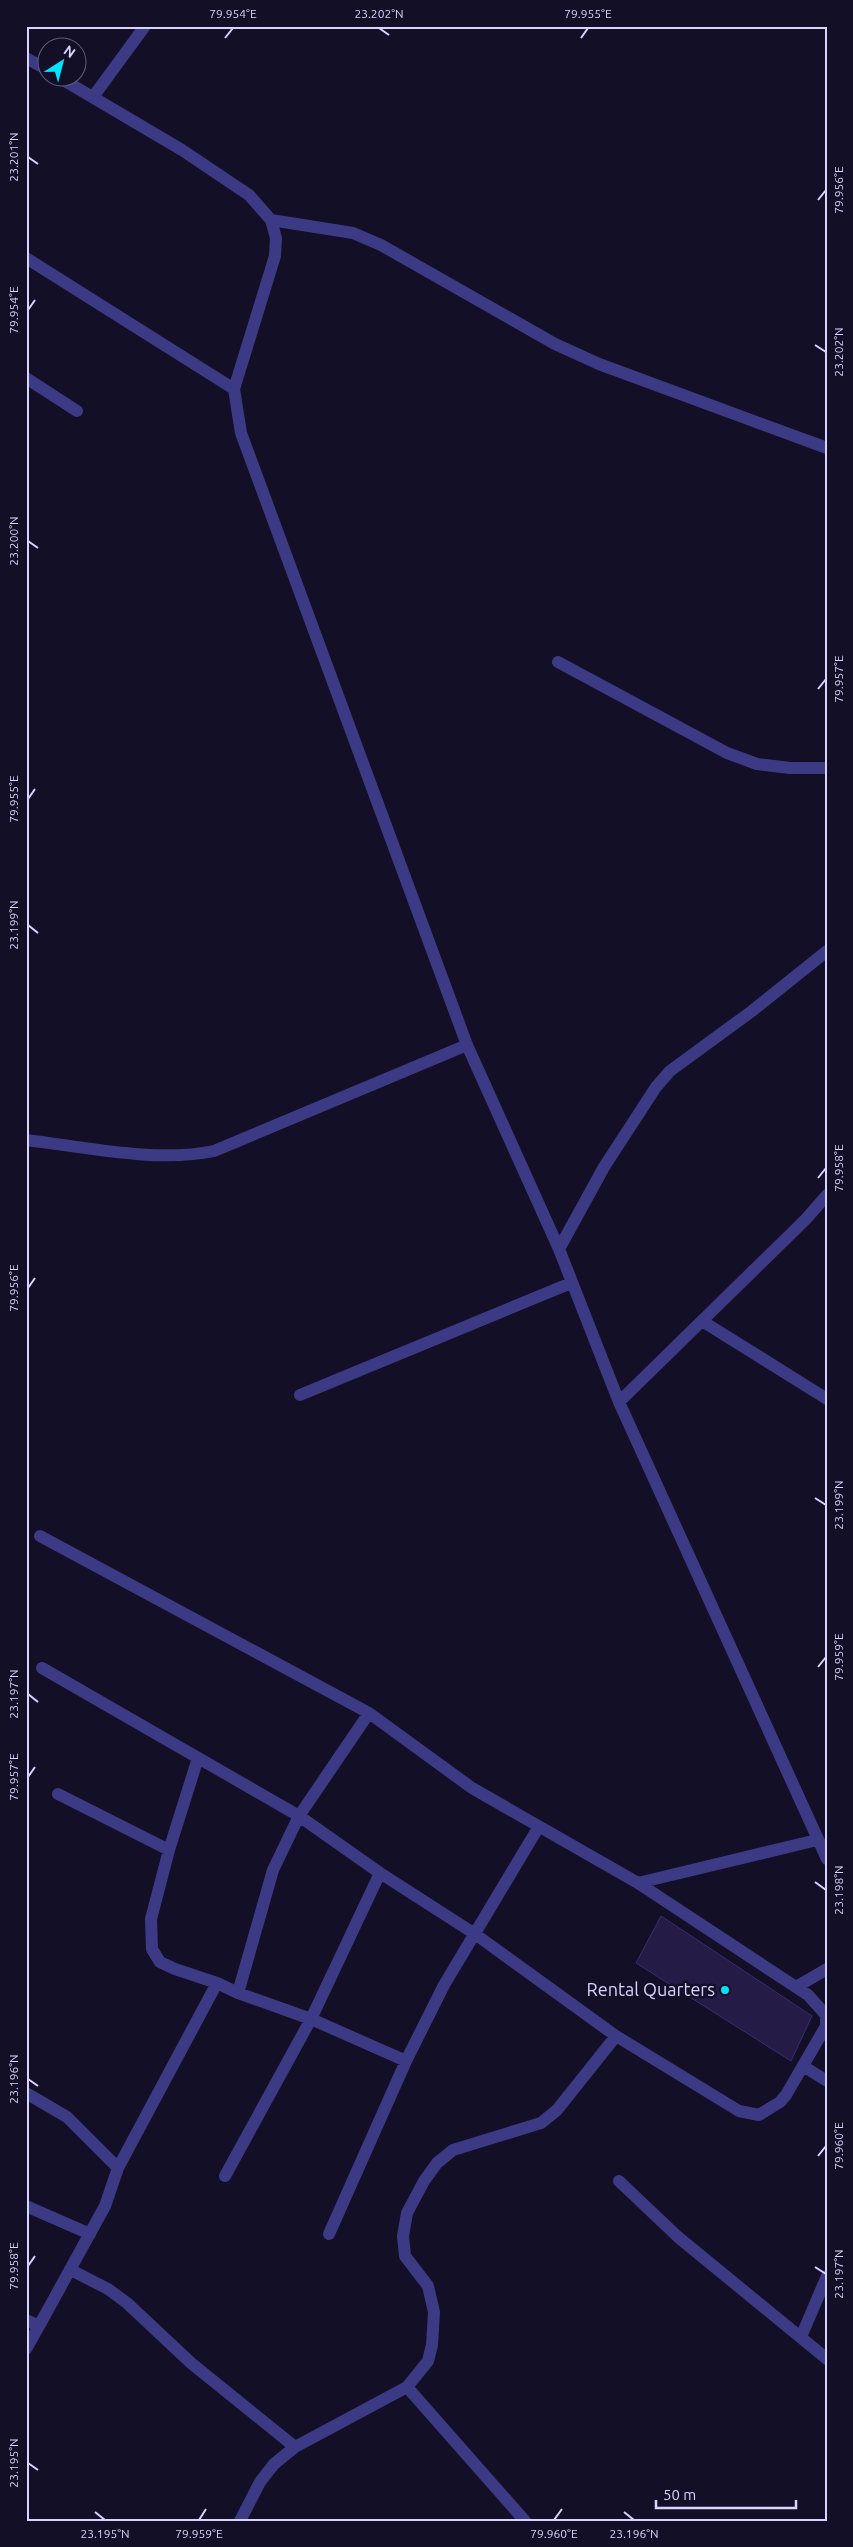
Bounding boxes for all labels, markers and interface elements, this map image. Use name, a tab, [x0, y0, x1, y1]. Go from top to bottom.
text: 79.954°E	[209, 7, 257, 20]
text: 23.202°N	[354, 7, 404, 20]
text: 79.955°E	[564, 7, 612, 20]
north arrow	[38, 38, 88, 88]
text: N	[61, 42, 79, 61]
text: 23.201°N	[7, 132, 20, 182]
text: 79.956°E	[832, 166, 845, 214]
text: 79.954°E	[7, 286, 20, 334]
text: 23.202°N	[832, 327, 845, 377]
text: 23.200°N	[7, 516, 20, 566]
text: 79.957°E	[832, 655, 845, 703]
text: 79.955°E	[7, 775, 20, 823]
text: 23.199°N	[7, 900, 20, 950]
text: 79.958°E	[832, 1144, 845, 1192]
text: 79.956°E	[7, 1264, 20, 1312]
text: 23.199°N	[832, 1480, 845, 1530]
text: 79.959°E	[832, 1633, 845, 1681]
text: 23.197°N	[7, 1669, 20, 1719]
text: 79.957°E	[7, 1753, 20, 1801]
text: 23.198°N	[832, 1865, 845, 1915]
place label: Rental Quarters	[587, 1979, 715, 2000]
marker: Rental Quarters	[719, 1984, 731, 1996]
text: 23.196°N	[7, 2054, 20, 2104]
text: 79.960°E	[832, 2122, 845, 2170]
text: 79.958°E	[7, 2242, 20, 2290]
text: 23.197°N	[832, 2249, 845, 2299]
text: 23.195°N	[7, 2438, 20, 2488]
scale bar	[656, 2477, 796, 2509]
text: 50 m	[663, 2486, 696, 2503]
text: 23.195°N	[80, 2527, 130, 2540]
text: 79.959°E	[175, 2527, 223, 2540]
text: 79.960°E	[530, 2527, 578, 2540]
text: 23.196°N	[609, 2527, 659, 2540]

